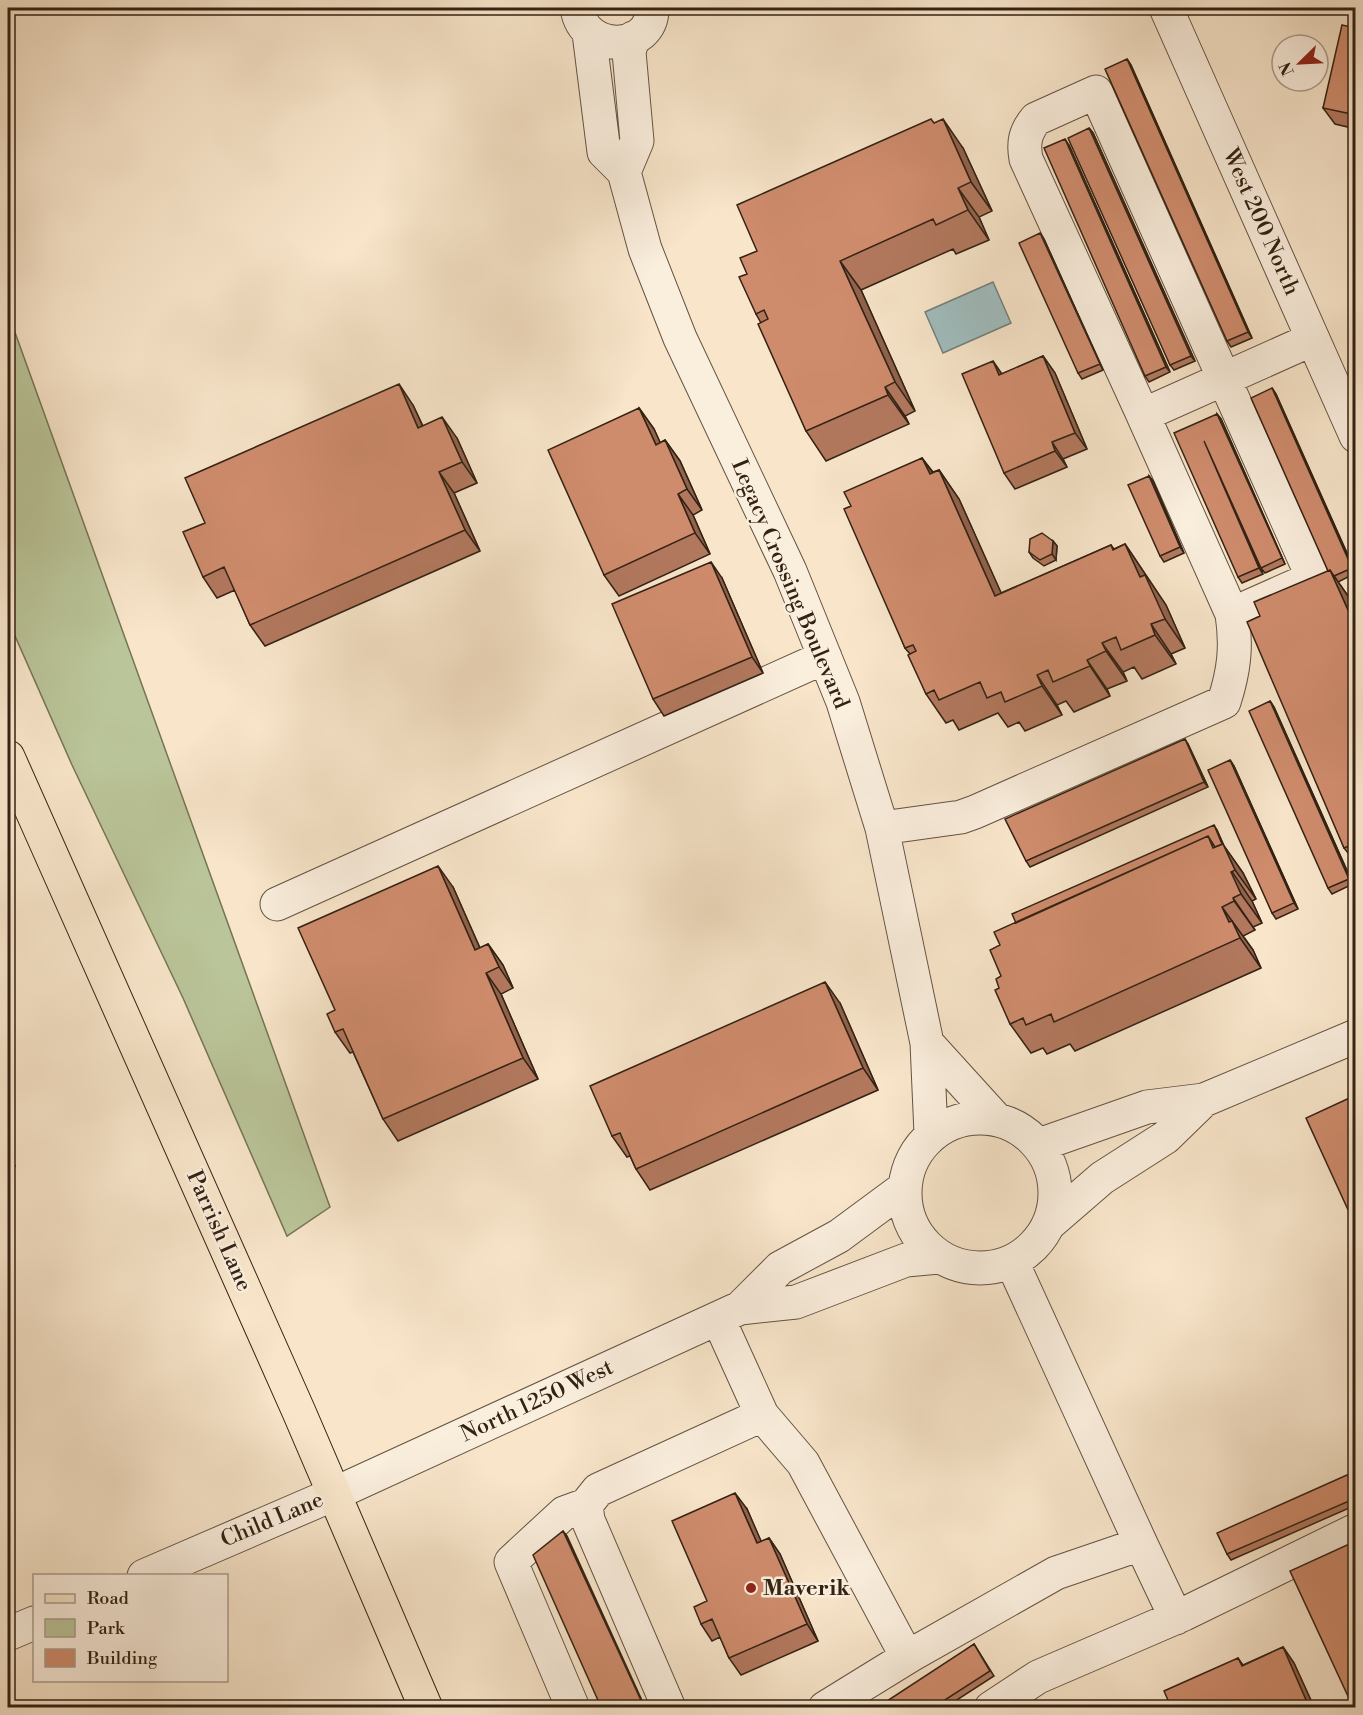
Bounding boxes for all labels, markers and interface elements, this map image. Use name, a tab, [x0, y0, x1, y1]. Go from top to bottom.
north arrow	[1270, 33, 1330, 93]
text: N	[1275, 59, 1299, 79]
street label: West 200 North	[1216, 144, 1305, 300]
street label: Legacy Crossing Boulevard	[725, 455, 855, 713]
street label: Parrish Lane	[180, 1166, 258, 1296]
street label: North 1250 West	[456, 1354, 618, 1448]
street label: Child Lane	[217, 1486, 327, 1554]
legend	[33, 1574, 228, 1682]
place label: Maverik	[763, 1575, 850, 1602]
marker: Maverik	[744, 1581, 758, 1595]
text: Road	[87, 1587, 130, 1610]
text: Park	[87, 1617, 126, 1640]
text: Building	[86, 1647, 158, 1670]

